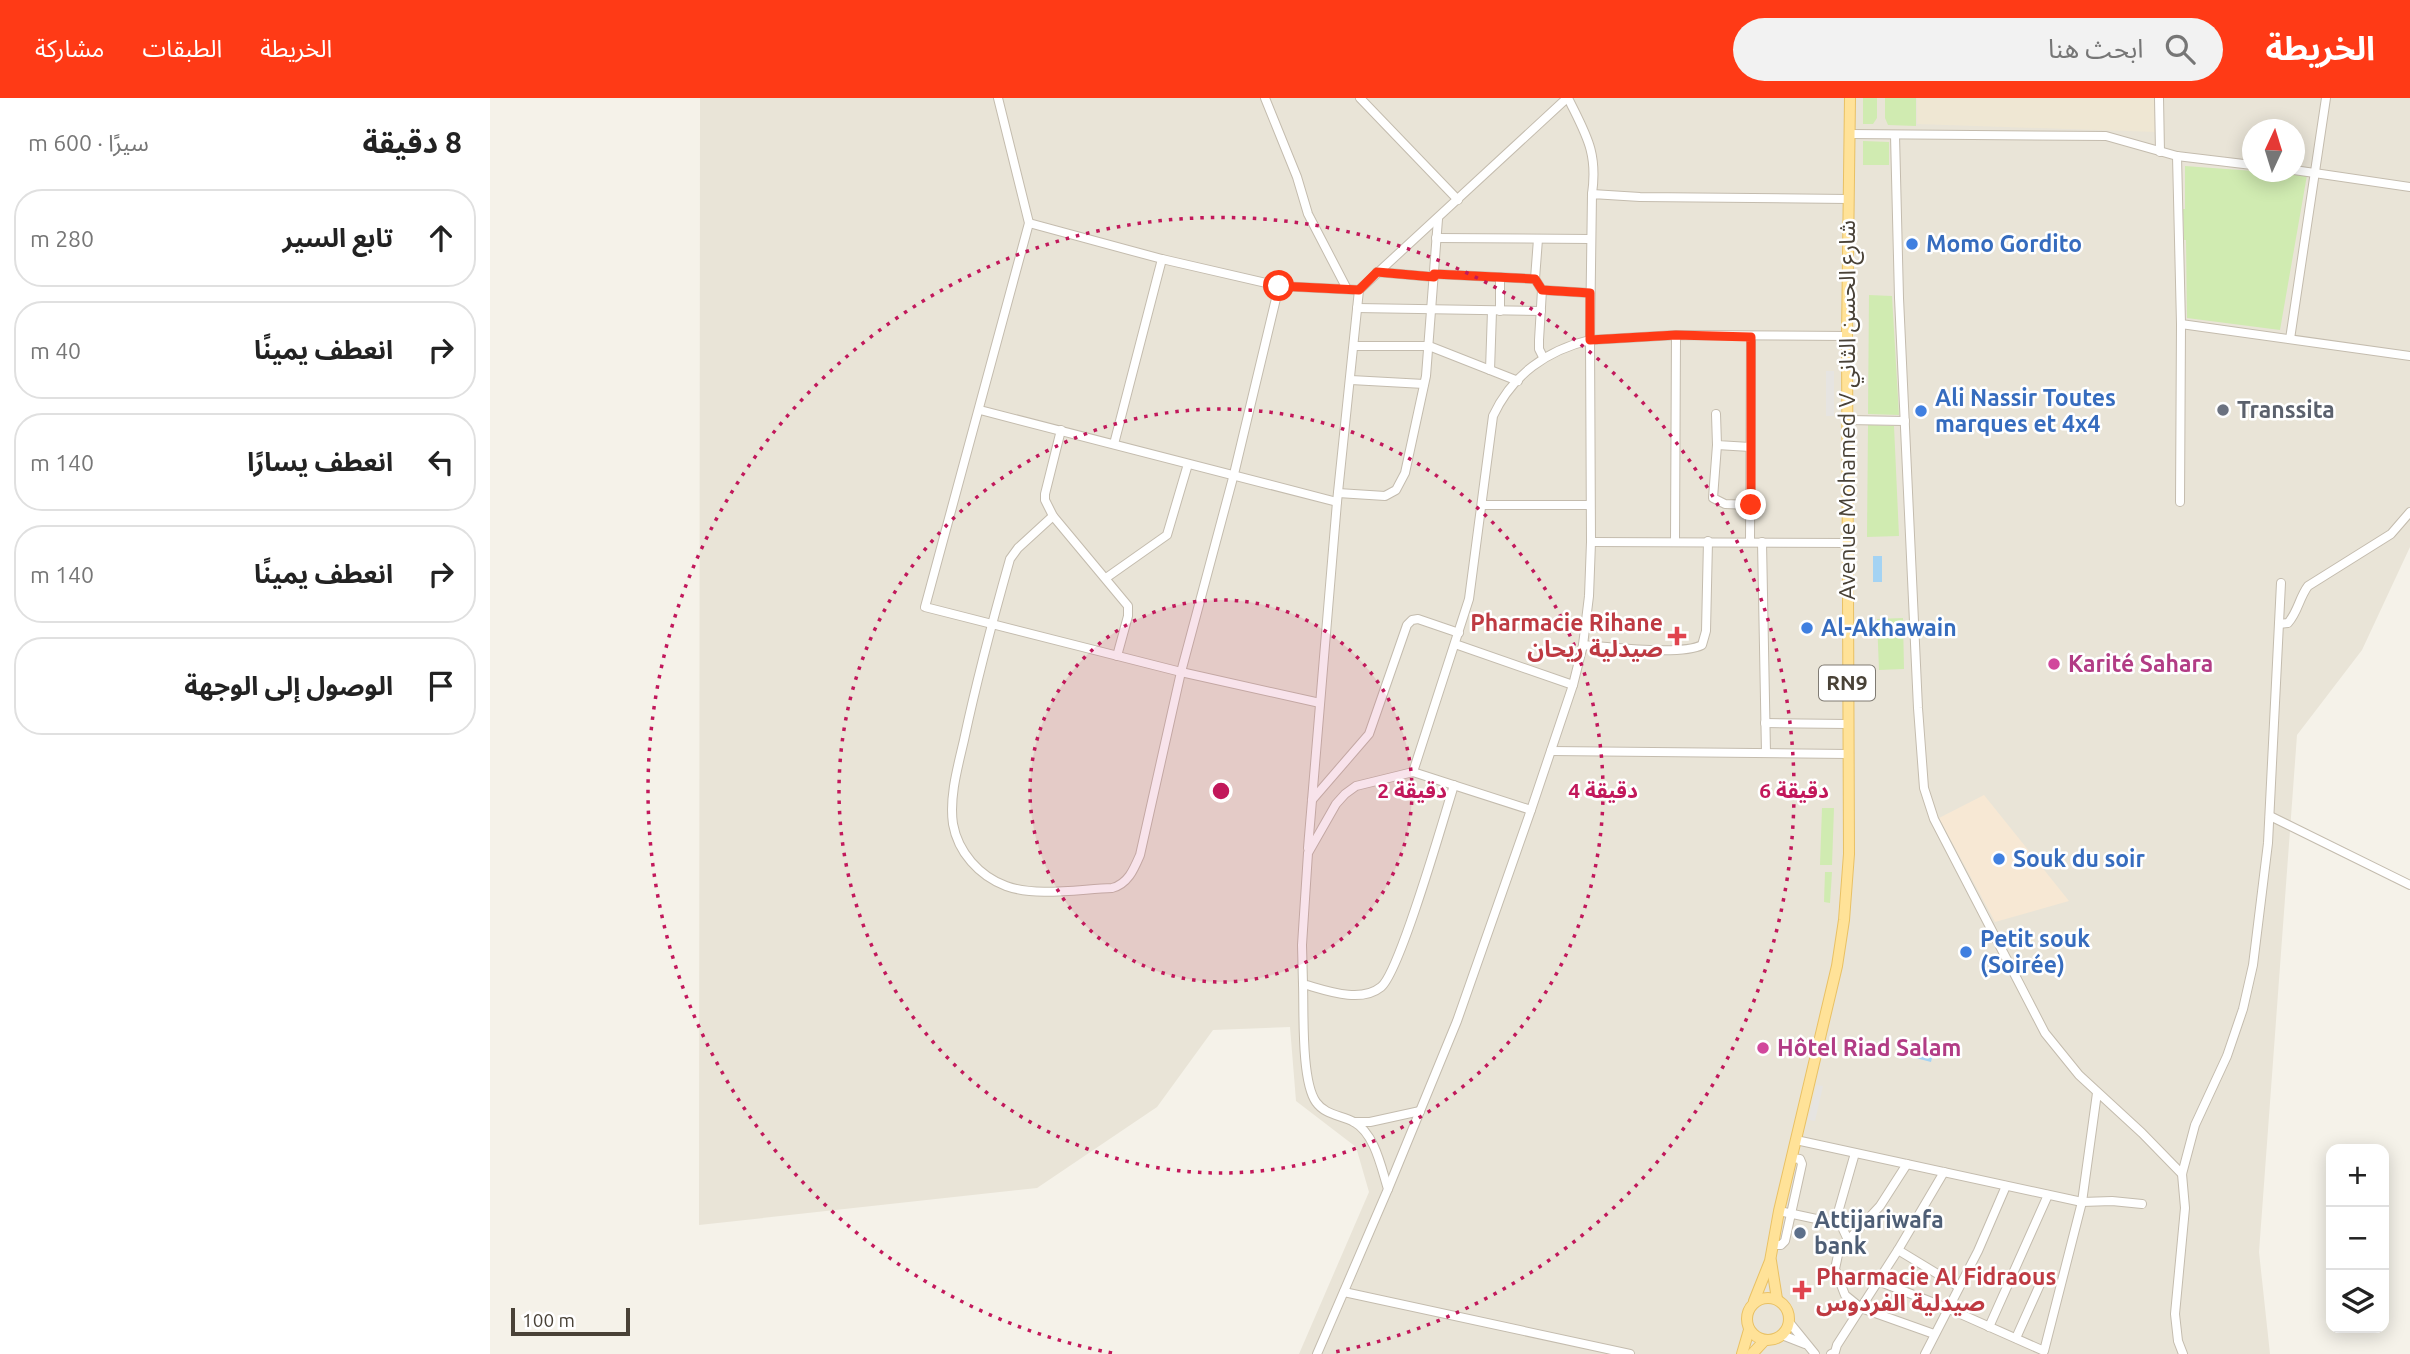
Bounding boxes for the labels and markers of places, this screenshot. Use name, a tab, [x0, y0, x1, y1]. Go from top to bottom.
place label: Momo Gordito	[1926, 231, 2082, 256]
marker: Momo Gordito	[1904, 236, 1920, 252]
place label: Ali Nassir Toutes marques et 4x4	[1935, 385, 2116, 436]
place label: Transsita	[2237, 397, 2335, 422]
marker: Transsita	[2215, 402, 2231, 418]
marker: Ali Nassir Toutes marques et 4x4	[1913, 403, 1929, 419]
place label: Pharmacie Rihane صيدلية ريحان	[1470, 610, 1663, 663]
place label: Al-Akhawain	[1821, 615, 1957, 640]
marker: Al-Akhawain	[1799, 620, 1815, 636]
marker: Pharmacie Rihane صيدلية ريحان	[1669, 628, 1685, 644]
place label: Karité Sahara	[2068, 651, 2213, 676]
marker: Karité Sahara	[2046, 656, 2062, 672]
centre of rings	[1209, 779, 1233, 803]
place label: Souk du soir	[2013, 846, 2145, 871]
marker: Souk du soir	[1991, 851, 2007, 867]
place label: Petit souk (Soirée)	[1980, 926, 2090, 978]
marker: Petit souk (Soirée)	[1958, 944, 1974, 960]
place label: Hôtel Riad Salam	[1777, 1035, 1961, 1060]
marker: Hôtel Riad Salam	[1755, 1040, 1771, 1056]
place label: Attijariwafa bank	[1814, 1207, 1944, 1258]
marker: Attijariwafa bank	[1792, 1225, 1808, 1241]
place label: Pharmacie Al Fidraous صيدلية الفردوس	[1816, 1264, 2056, 1317]
marker: Pharmacie Al Fidraous صيدلية الفردوس	[1794, 1282, 1810, 1298]

